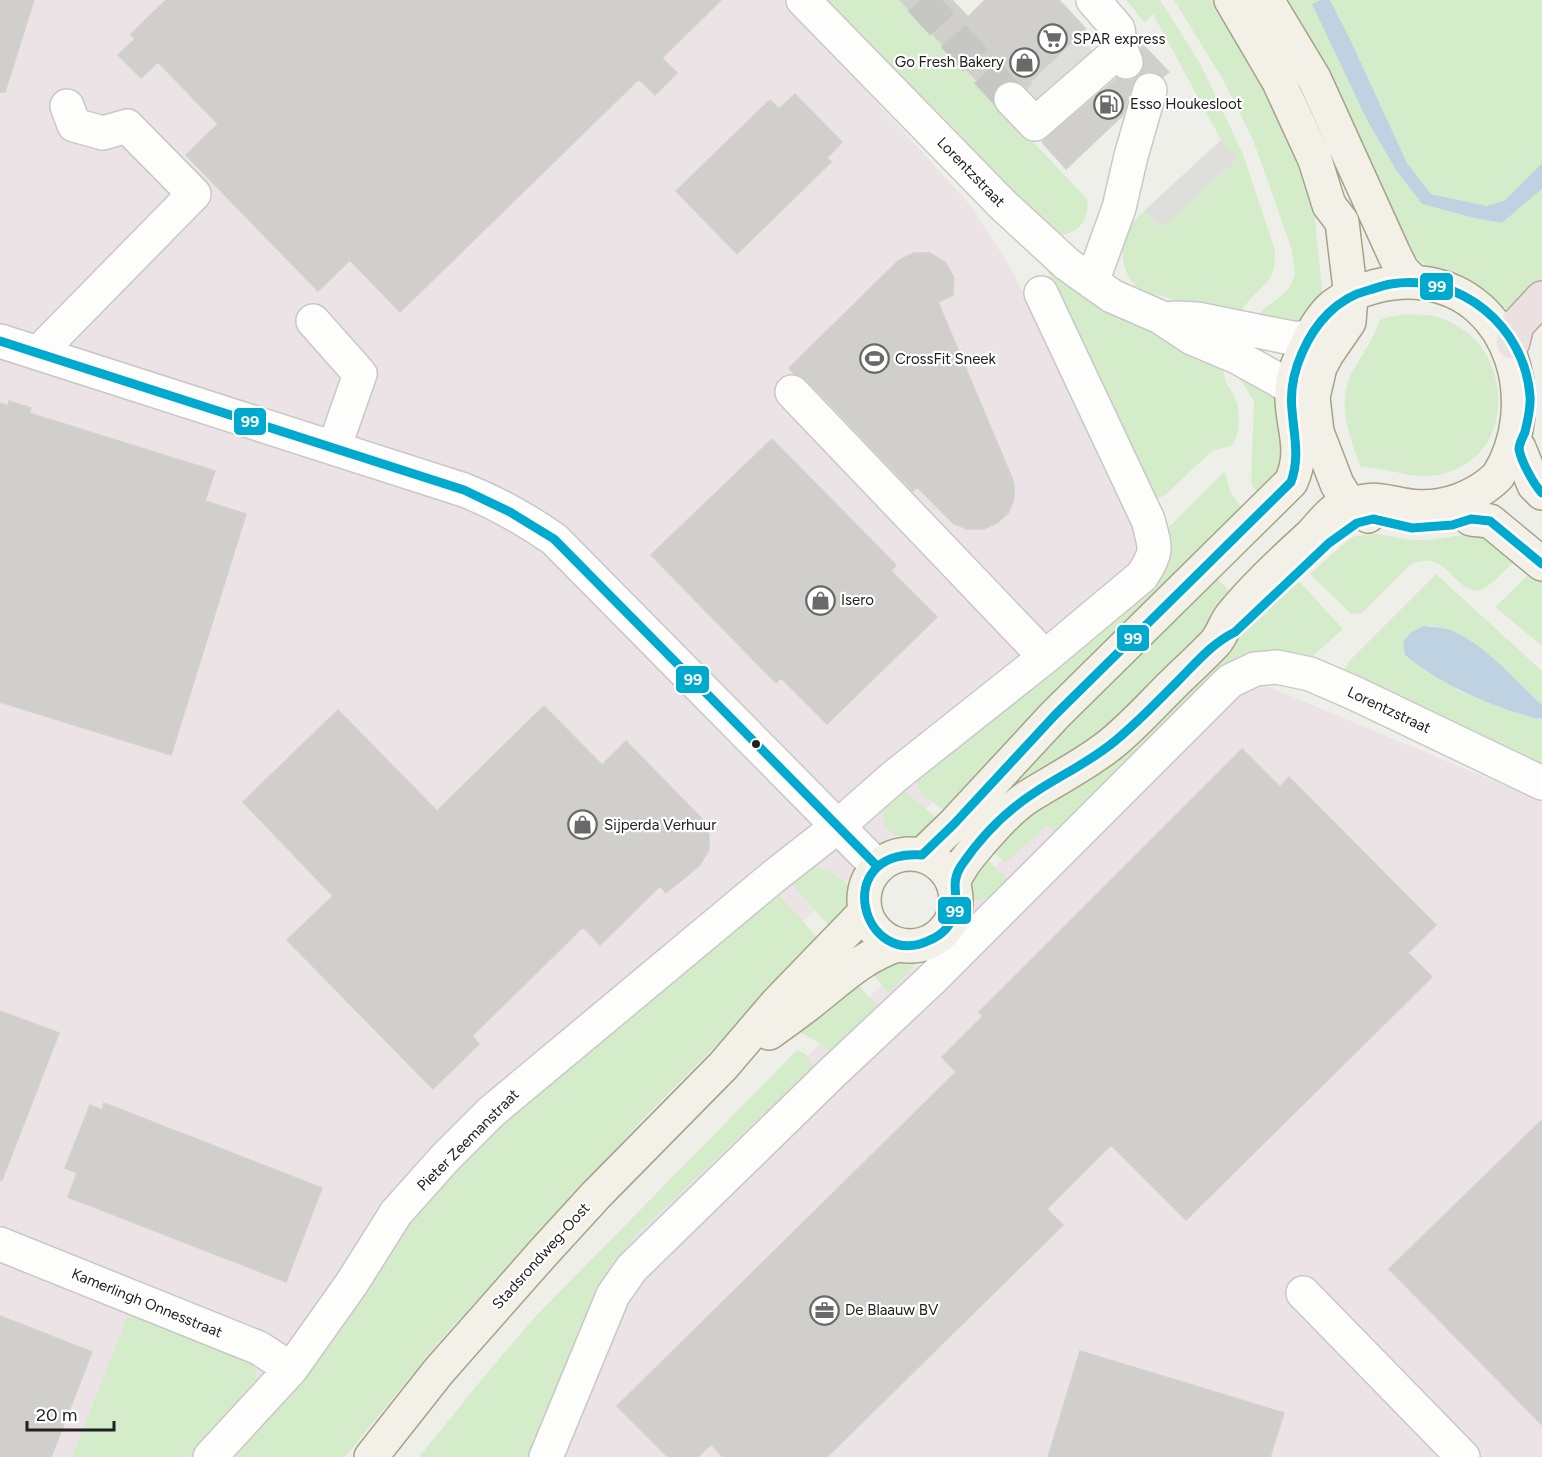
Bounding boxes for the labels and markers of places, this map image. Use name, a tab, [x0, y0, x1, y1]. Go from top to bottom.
supermarket icon: SPAR express	[1036, 23, 1068, 55]
place label: SPAR express	[1073, 30, 1166, 48]
shop icon: Go Fresh Bakery	[1009, 46, 1041, 78]
place label: Go Fresh Bakery	[895, 53, 1004, 71]
fuel station icon: Esso Houkesloot	[1093, 88, 1125, 120]
place label: Esso Houkesloot	[1130, 95, 1243, 113]
sports icon: CrossFit Sneek	[858, 343, 890, 375]
place label: CrossFit Sneek	[895, 350, 997, 368]
shop icon: Isero	[804, 584, 836, 616]
place label: Isero	[841, 591, 874, 609]
unlabelled marker	[750, 738, 762, 750]
shop icon: Sijperda Verhuur	[567, 809, 599, 841]
place label: Sijperda Verhuur	[604, 816, 716, 834]
office icon: De Blaauw BV	[808, 1294, 840, 1326]
place label: De Blaauw BV	[845, 1301, 939, 1319]

